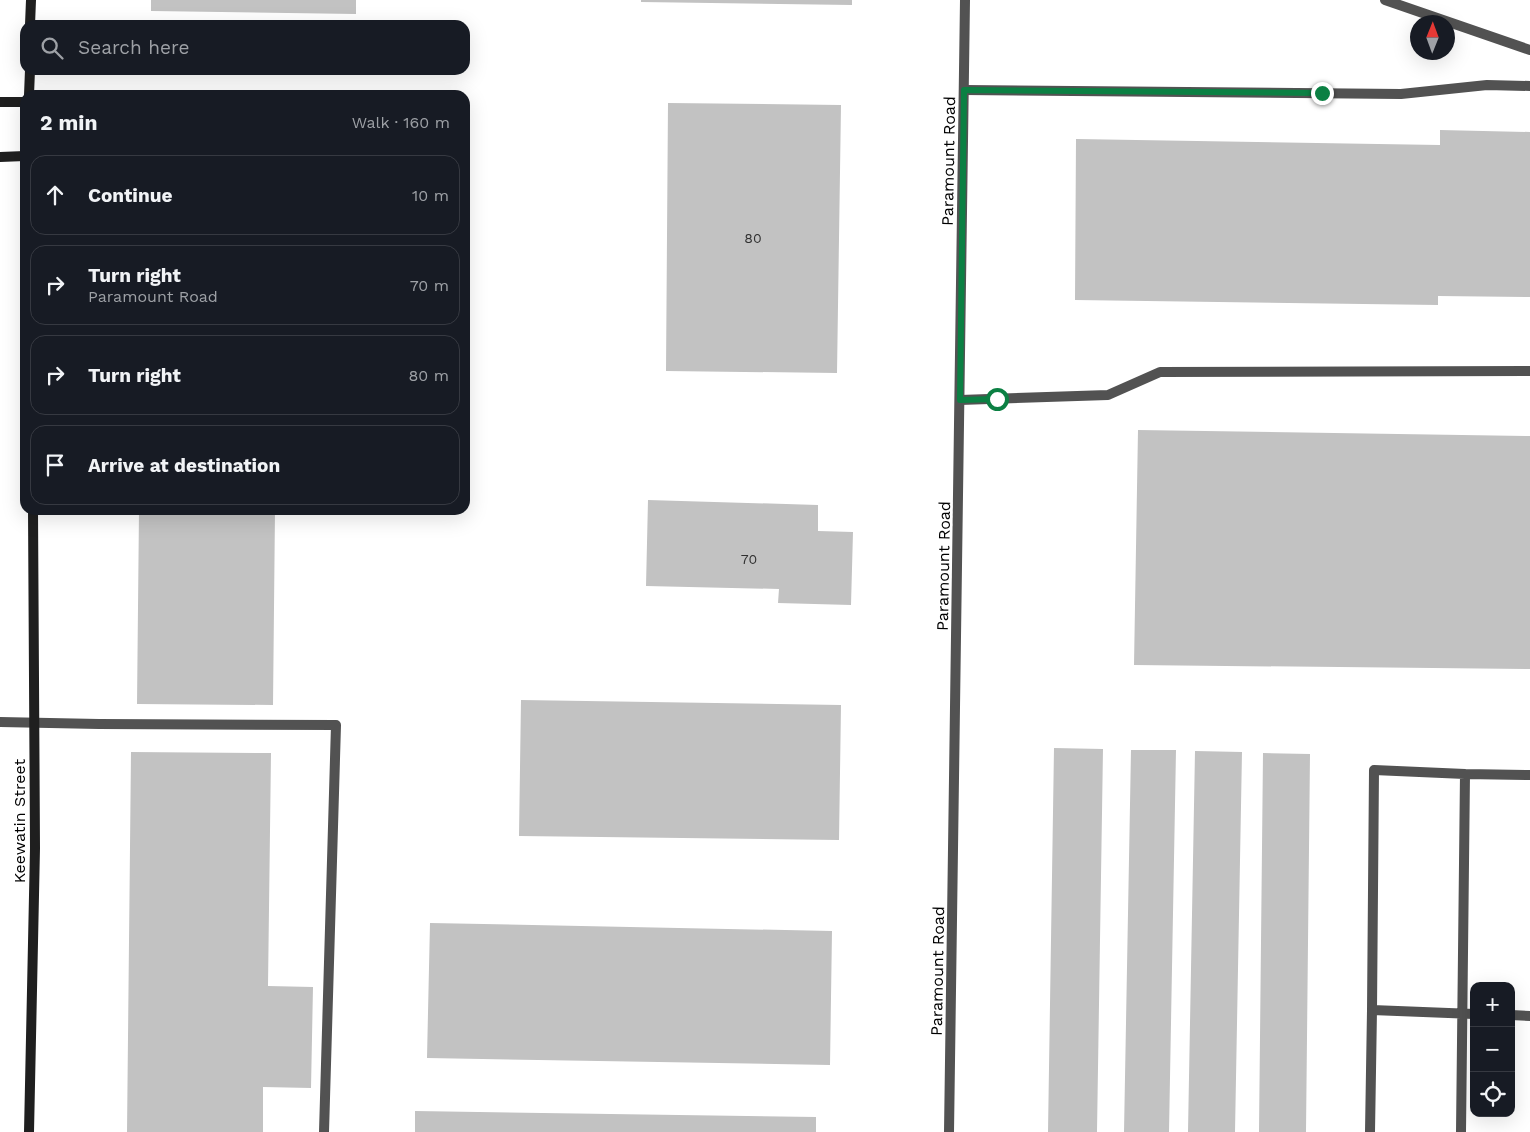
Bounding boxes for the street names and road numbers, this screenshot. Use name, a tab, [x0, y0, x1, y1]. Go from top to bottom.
street label: Paramount Road	[938, 96, 959, 226]
street label: Paramount Road	[933, 501, 954, 631]
street label: Keewatin Street	[10, 758, 29, 883]
street label: Paramount Road	[927, 906, 948, 1036]

